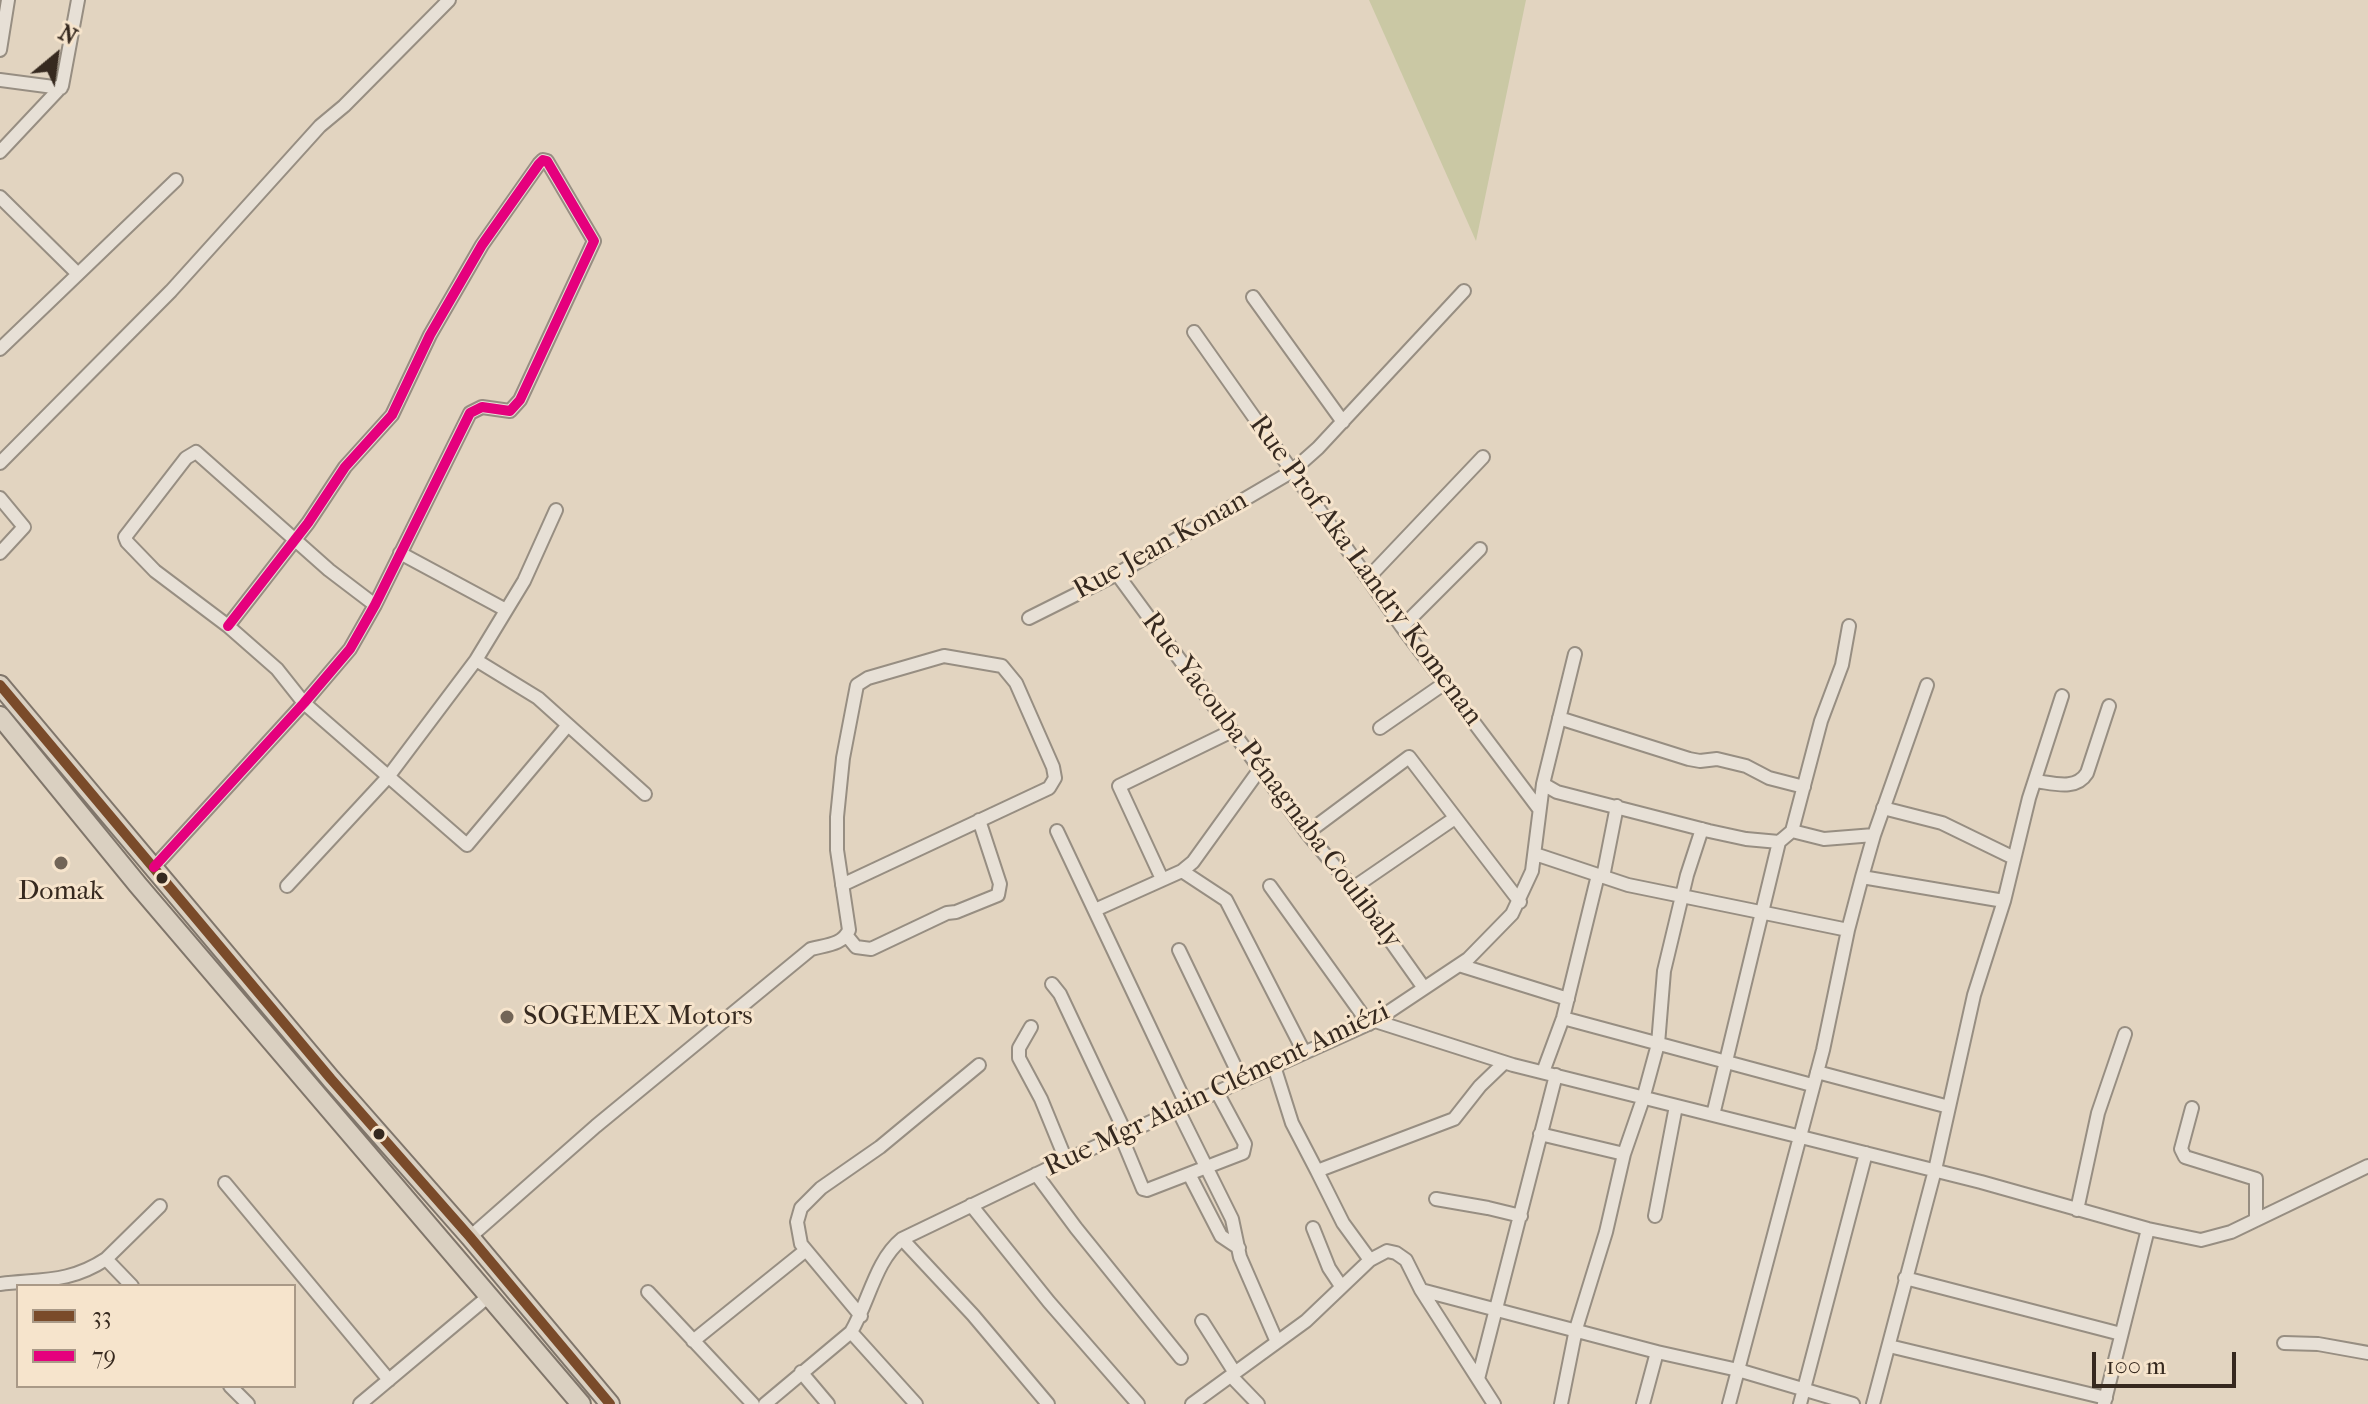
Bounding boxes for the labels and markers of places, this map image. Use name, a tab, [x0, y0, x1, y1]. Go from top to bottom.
marker: Domak	[52, 854, 70, 872]
unlabelled marker	[154, 870, 170, 886]
place label: Domak	[18, 875, 104, 909]
place label: SOGEMEX Motors	[523, 1000, 753, 1034]
marker: SOGEMEX Motors	[498, 1008, 516, 1026]
unlabelled marker	[371, 1126, 387, 1142]

